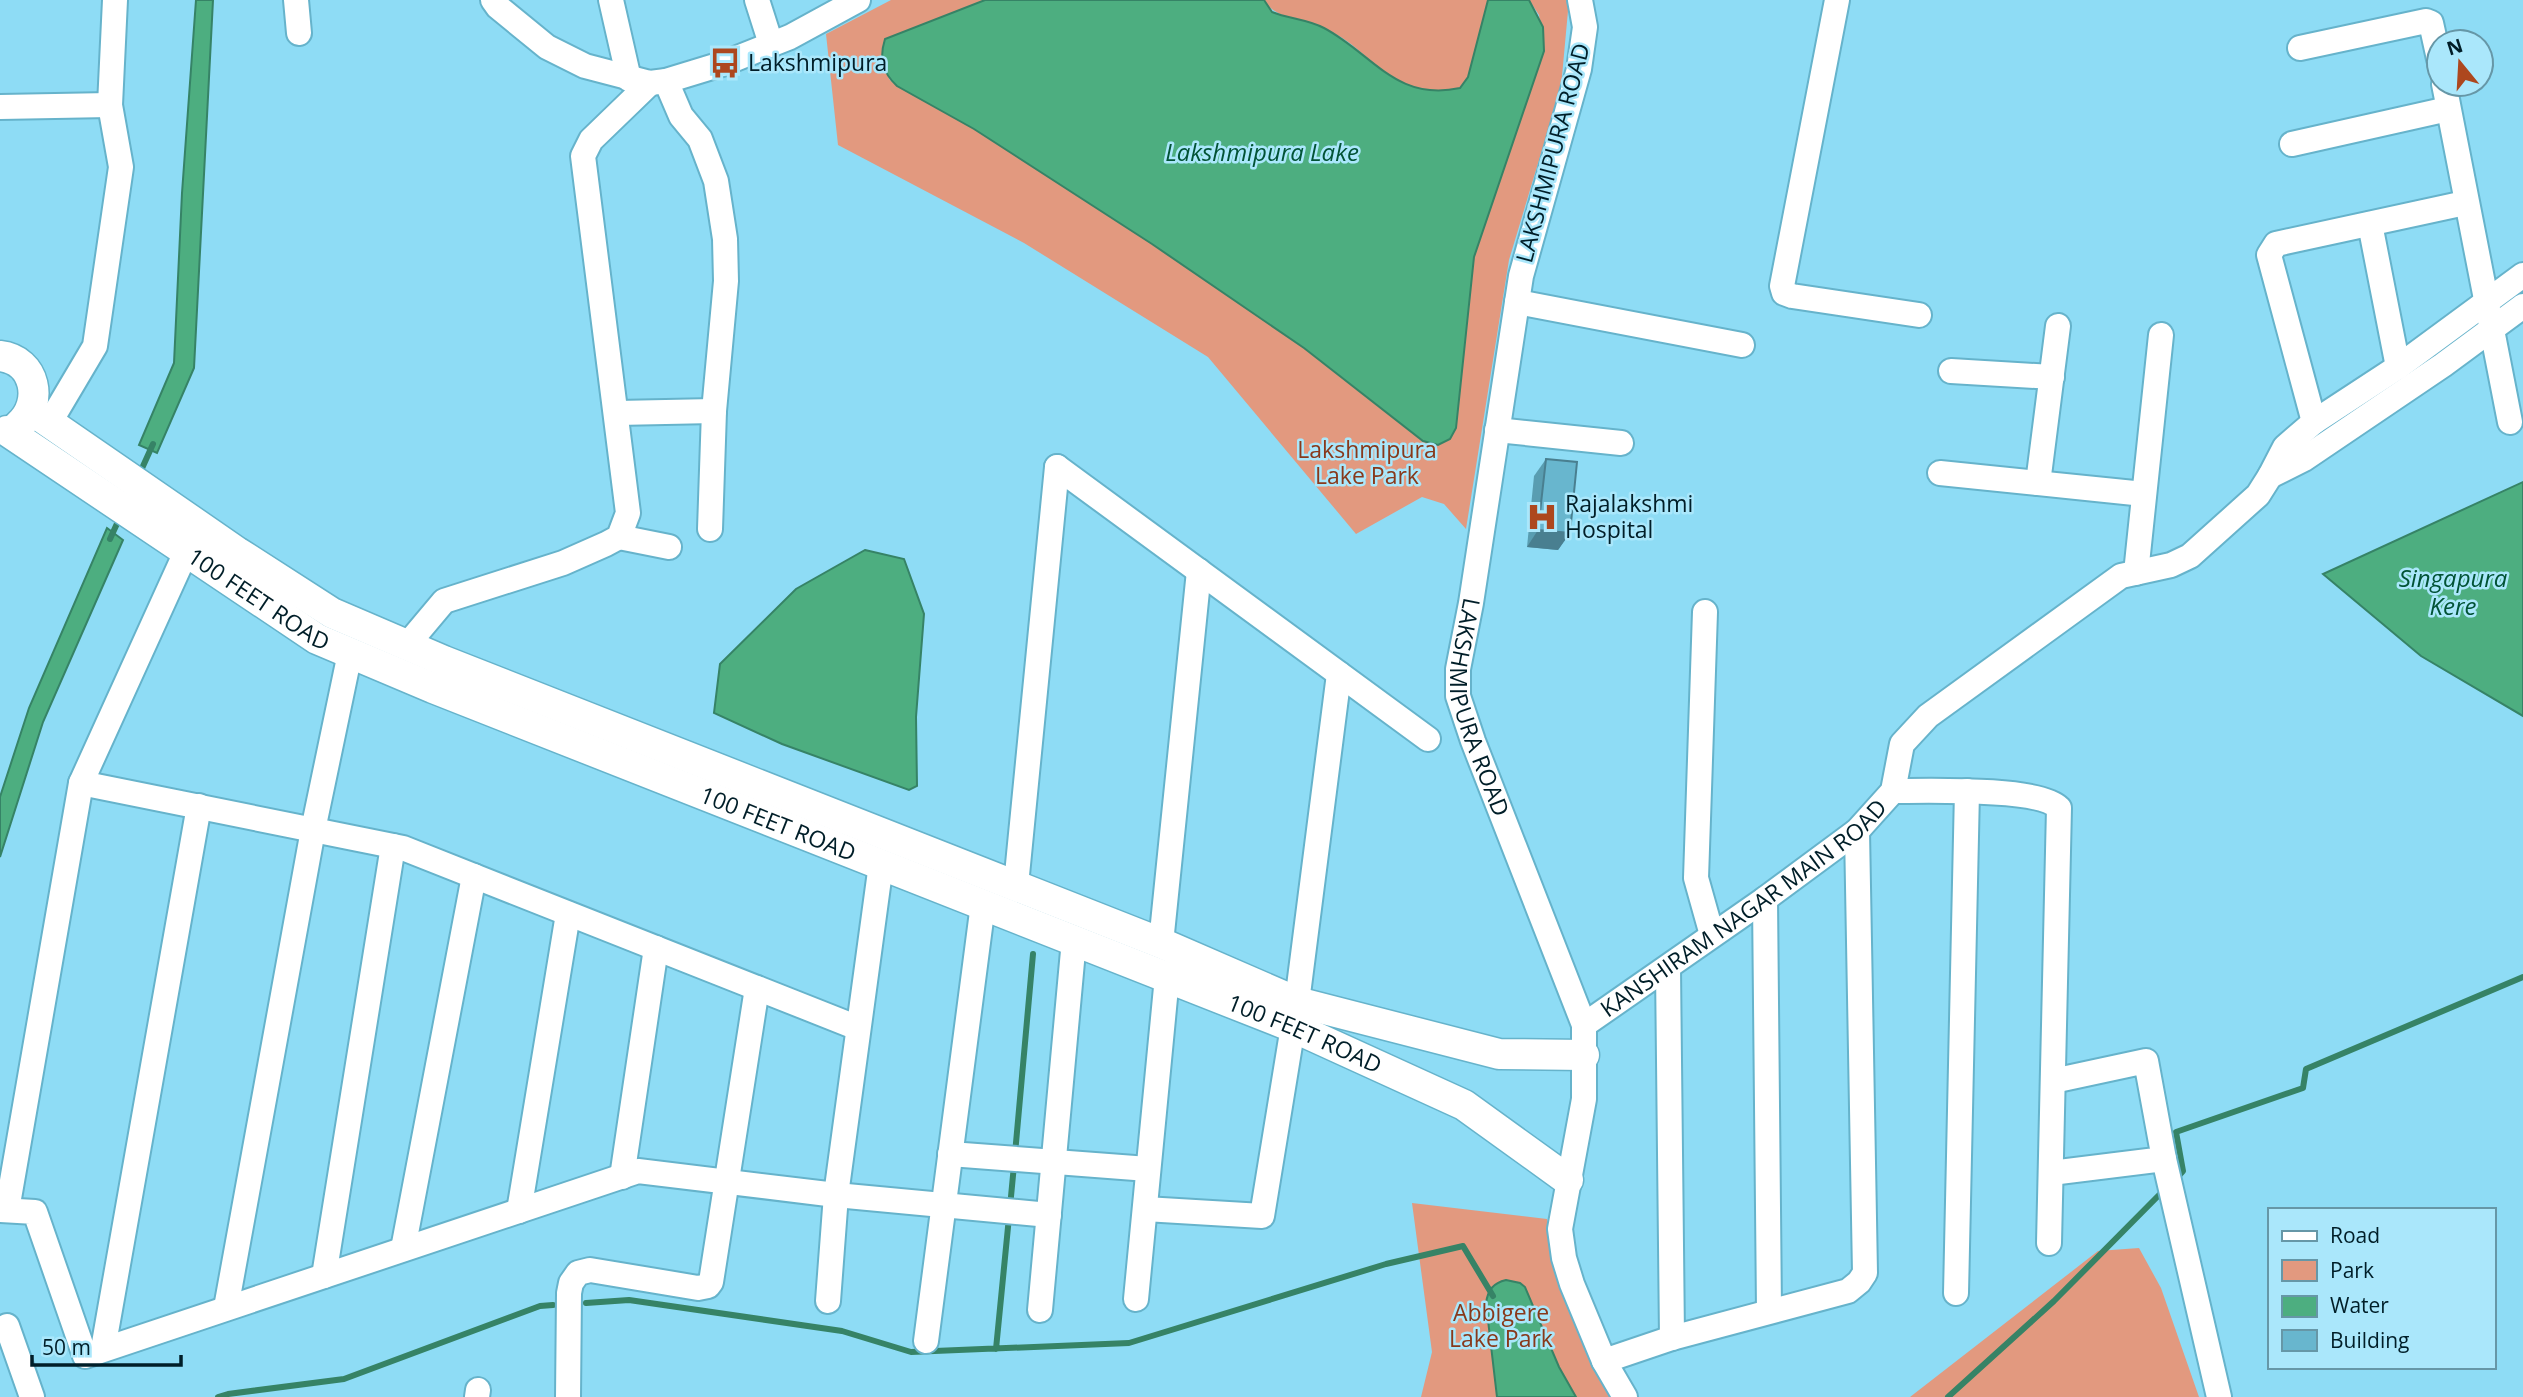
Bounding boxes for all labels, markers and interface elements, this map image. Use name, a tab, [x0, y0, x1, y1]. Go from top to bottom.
north arrow	[2425, 28, 2495, 98]
text: N	[2443, 32, 2466, 62]
street label: LAKSHMIPURA ROAD	[1507, 39, 1597, 266]
bus stop icon: Lakshmipura	[708, 46, 742, 80]
place label: Lakshmipura	[748, 46, 887, 78]
water label: Lakshmipura Lake	[1165, 135, 1359, 168]
park label: Lakshmipura Lake Park	[1297, 433, 1437, 491]
place label: Rajalakshmi Hospital	[1565, 487, 1693, 545]
hospital icon: Rajalakshmi Hospital	[1525, 500, 1559, 534]
street label: 100 FEET ROAD	[182, 540, 335, 658]
water label: Singapura Kere	[2399, 561, 2508, 622]
street label: LAKSHMIPURA ROAD	[1443, 595, 1518, 821]
street label: 100 FEET ROAD	[696, 778, 861, 868]
street label: KANSHIRAM NAGAR MAIN ROAD	[1594, 792, 1893, 1024]
street label: 100 FEET ROAD	[1223, 986, 1387, 1080]
legend	[2268, 1208, 2495, 1369]
text: Road	[2330, 1221, 2380, 1249]
text: Park	[2330, 1256, 2374, 1284]
text: Water	[2330, 1291, 2389, 1319]
park label: Abbigere Lake Park	[1449, 1296, 1553, 1354]
scale bar	[32, 1324, 180, 1368]
text: Building	[2330, 1326, 2409, 1354]
text: 50 m	[42, 1333, 91, 1361]

